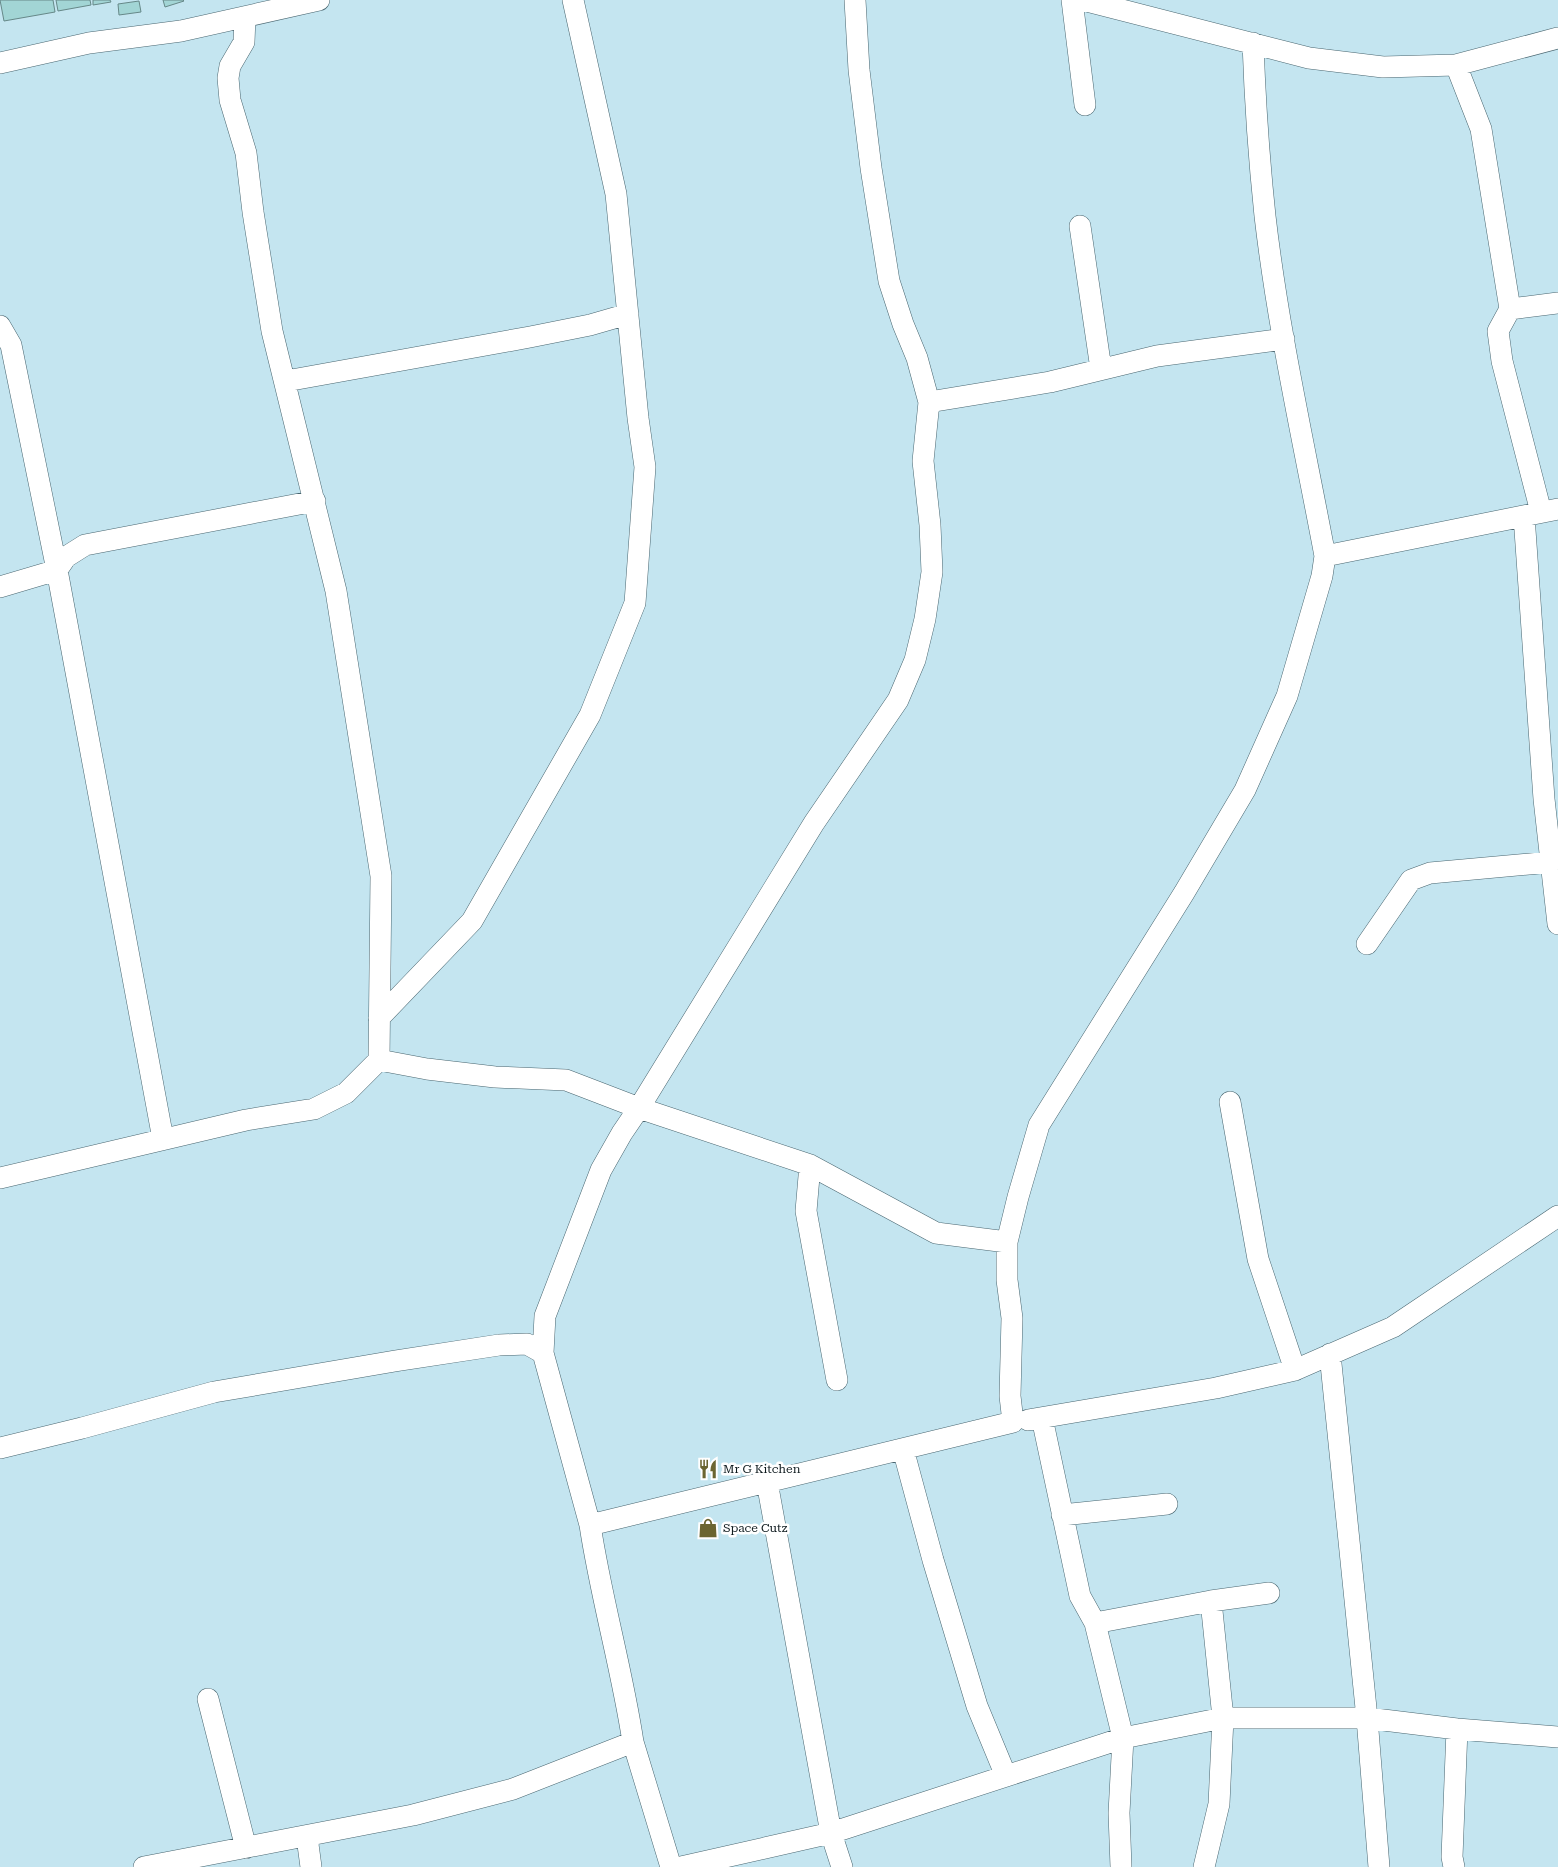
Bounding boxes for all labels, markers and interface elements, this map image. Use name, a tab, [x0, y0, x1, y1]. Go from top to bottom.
restaurant icon: Mr G Kitchen	[697, 1458, 719, 1480]
place label: Mr G Kitchen	[723, 1462, 801, 1476]
shop icon: Space Cutz	[697, 1517, 719, 1539]
place label: Space Cutz	[723, 1521, 788, 1535]

